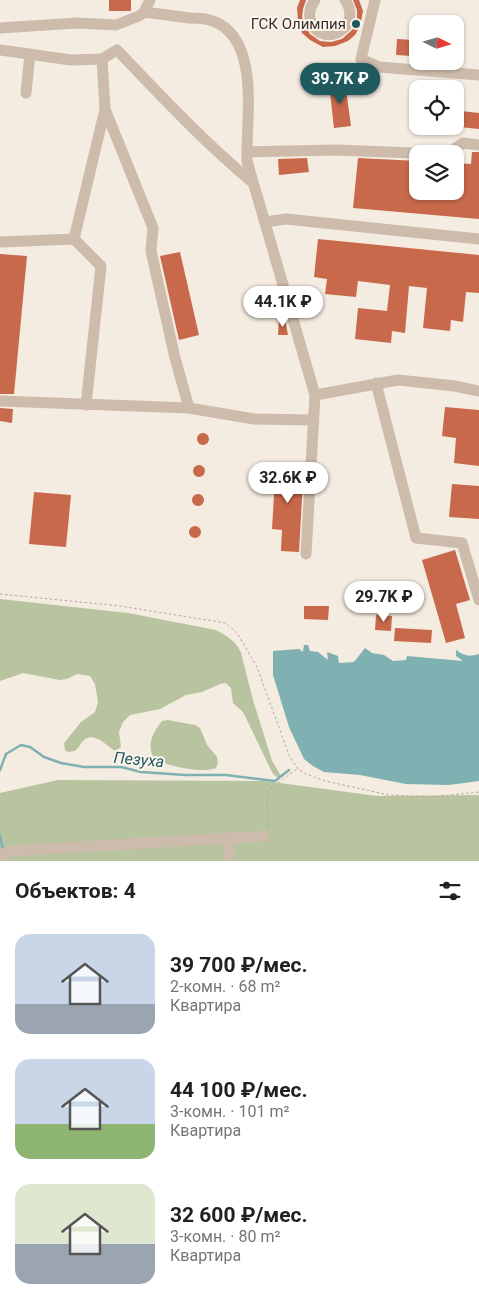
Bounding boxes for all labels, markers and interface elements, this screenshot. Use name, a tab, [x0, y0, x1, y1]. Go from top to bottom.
place label: ГСК Олимпия	[251, 15, 346, 33]
north arrow	[409, 15, 464, 70]
map controls	[409, 15, 464, 200]
marker: ГСК Олимпия	[350, 18, 362, 30]
pin: 39.7K ₽	[294, 62, 386, 105]
text: 39.7K ₽	[311, 69, 369, 88]
button: locate	[409, 80, 464, 135]
button: layers	[409, 145, 464, 200]
pin: 44.1K ₽	[237, 286, 329, 328]
text: 44.1K ₽	[254, 292, 312, 311]
pin: 32.6K ₽	[242, 462, 334, 504]
text: 32.6K ₽	[259, 468, 317, 487]
pin: 29.7K ₽	[338, 580, 430, 623]
text: 29.7K ₽	[355, 587, 413, 606]
water label: Пезуха	[113, 748, 165, 771]
icon: filters	[436, 877, 464, 905]
text: Объектов: 4	[15, 879, 136, 903]
text: 39 700 ₽/мес.	[170, 953, 308, 977]
icon: home	[55, 954, 115, 1014]
text: 2-комн. · 68 m²	[170, 977, 280, 996]
text: Квартира	[170, 996, 241, 1015]
text: 44 100 ₽/мес.	[170, 1078, 308, 1102]
icon: home	[55, 1079, 115, 1139]
text: 3-комн. · 101 m²	[170, 1102, 289, 1121]
text: Квартира	[170, 1121, 241, 1140]
text: 32 600 ₽/мес.	[170, 1203, 308, 1227]
icon: home	[55, 1204, 115, 1264]
text: 3-комн. · 80 m²	[170, 1227, 280, 1246]
text: Квартира	[170, 1246, 241, 1265]

